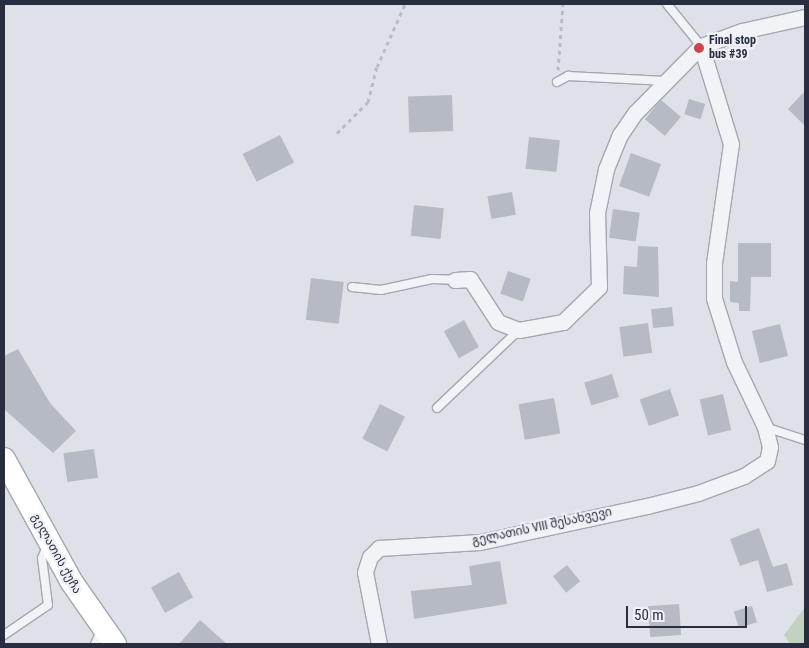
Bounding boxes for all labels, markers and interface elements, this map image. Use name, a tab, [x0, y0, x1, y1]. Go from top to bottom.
place label: Final stop bus #39	[709, 34, 756, 62]
marker: Final stop bus #39	[693, 42, 705, 54]
street label: გელათის VIII შესახვევი	[471, 505, 613, 549]
street label: გელათის ქუჩა	[28, 511, 84, 597]
scale bar	[629, 596, 750, 628]
text: 50 m	[634, 606, 664, 624]

